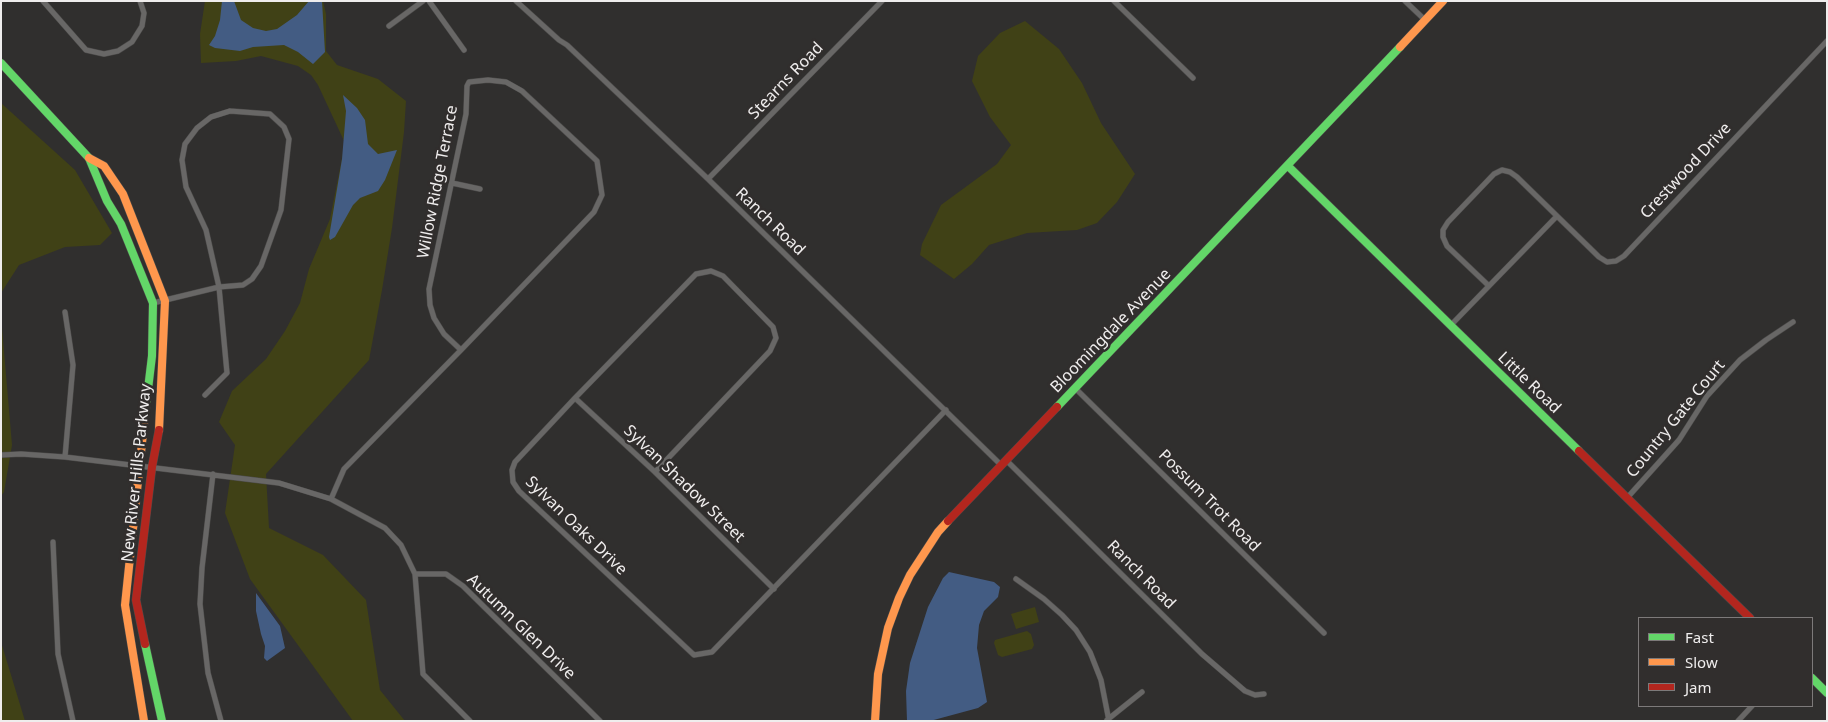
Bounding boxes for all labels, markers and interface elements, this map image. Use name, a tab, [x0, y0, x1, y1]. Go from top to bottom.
street label: Stearns Road	[745, 39, 827, 123]
street label: Willow Ridge Terrace	[414, 104, 462, 260]
street label: Crestwood Drive	[1637, 119, 1735, 223]
street label: Ranch Road	[731, 184, 809, 260]
street label: Bloomingdale Avenue	[1047, 265, 1175, 397]
street label: Little Road	[1494, 348, 1564, 418]
street label: Country Gate Court	[1623, 356, 1729, 482]
street label: New River Hills Parkway	[118, 383, 156, 563]
street label: Sylvan Shadow Street	[620, 421, 748, 547]
street label: Possum Trot Road	[1154, 446, 1264, 556]
street label: Sylvan Oaks Drive	[521, 473, 631, 579]
street label: Ranch Road	[1103, 537, 1179, 613]
street label: Autumn Glen Drive	[463, 570, 579, 684]
legend	[1638, 617, 1813, 707]
text: Fast	[1685, 627, 1714, 647]
text: Slow	[1685, 652, 1718, 672]
text: Jam	[1685, 677, 1712, 697]

